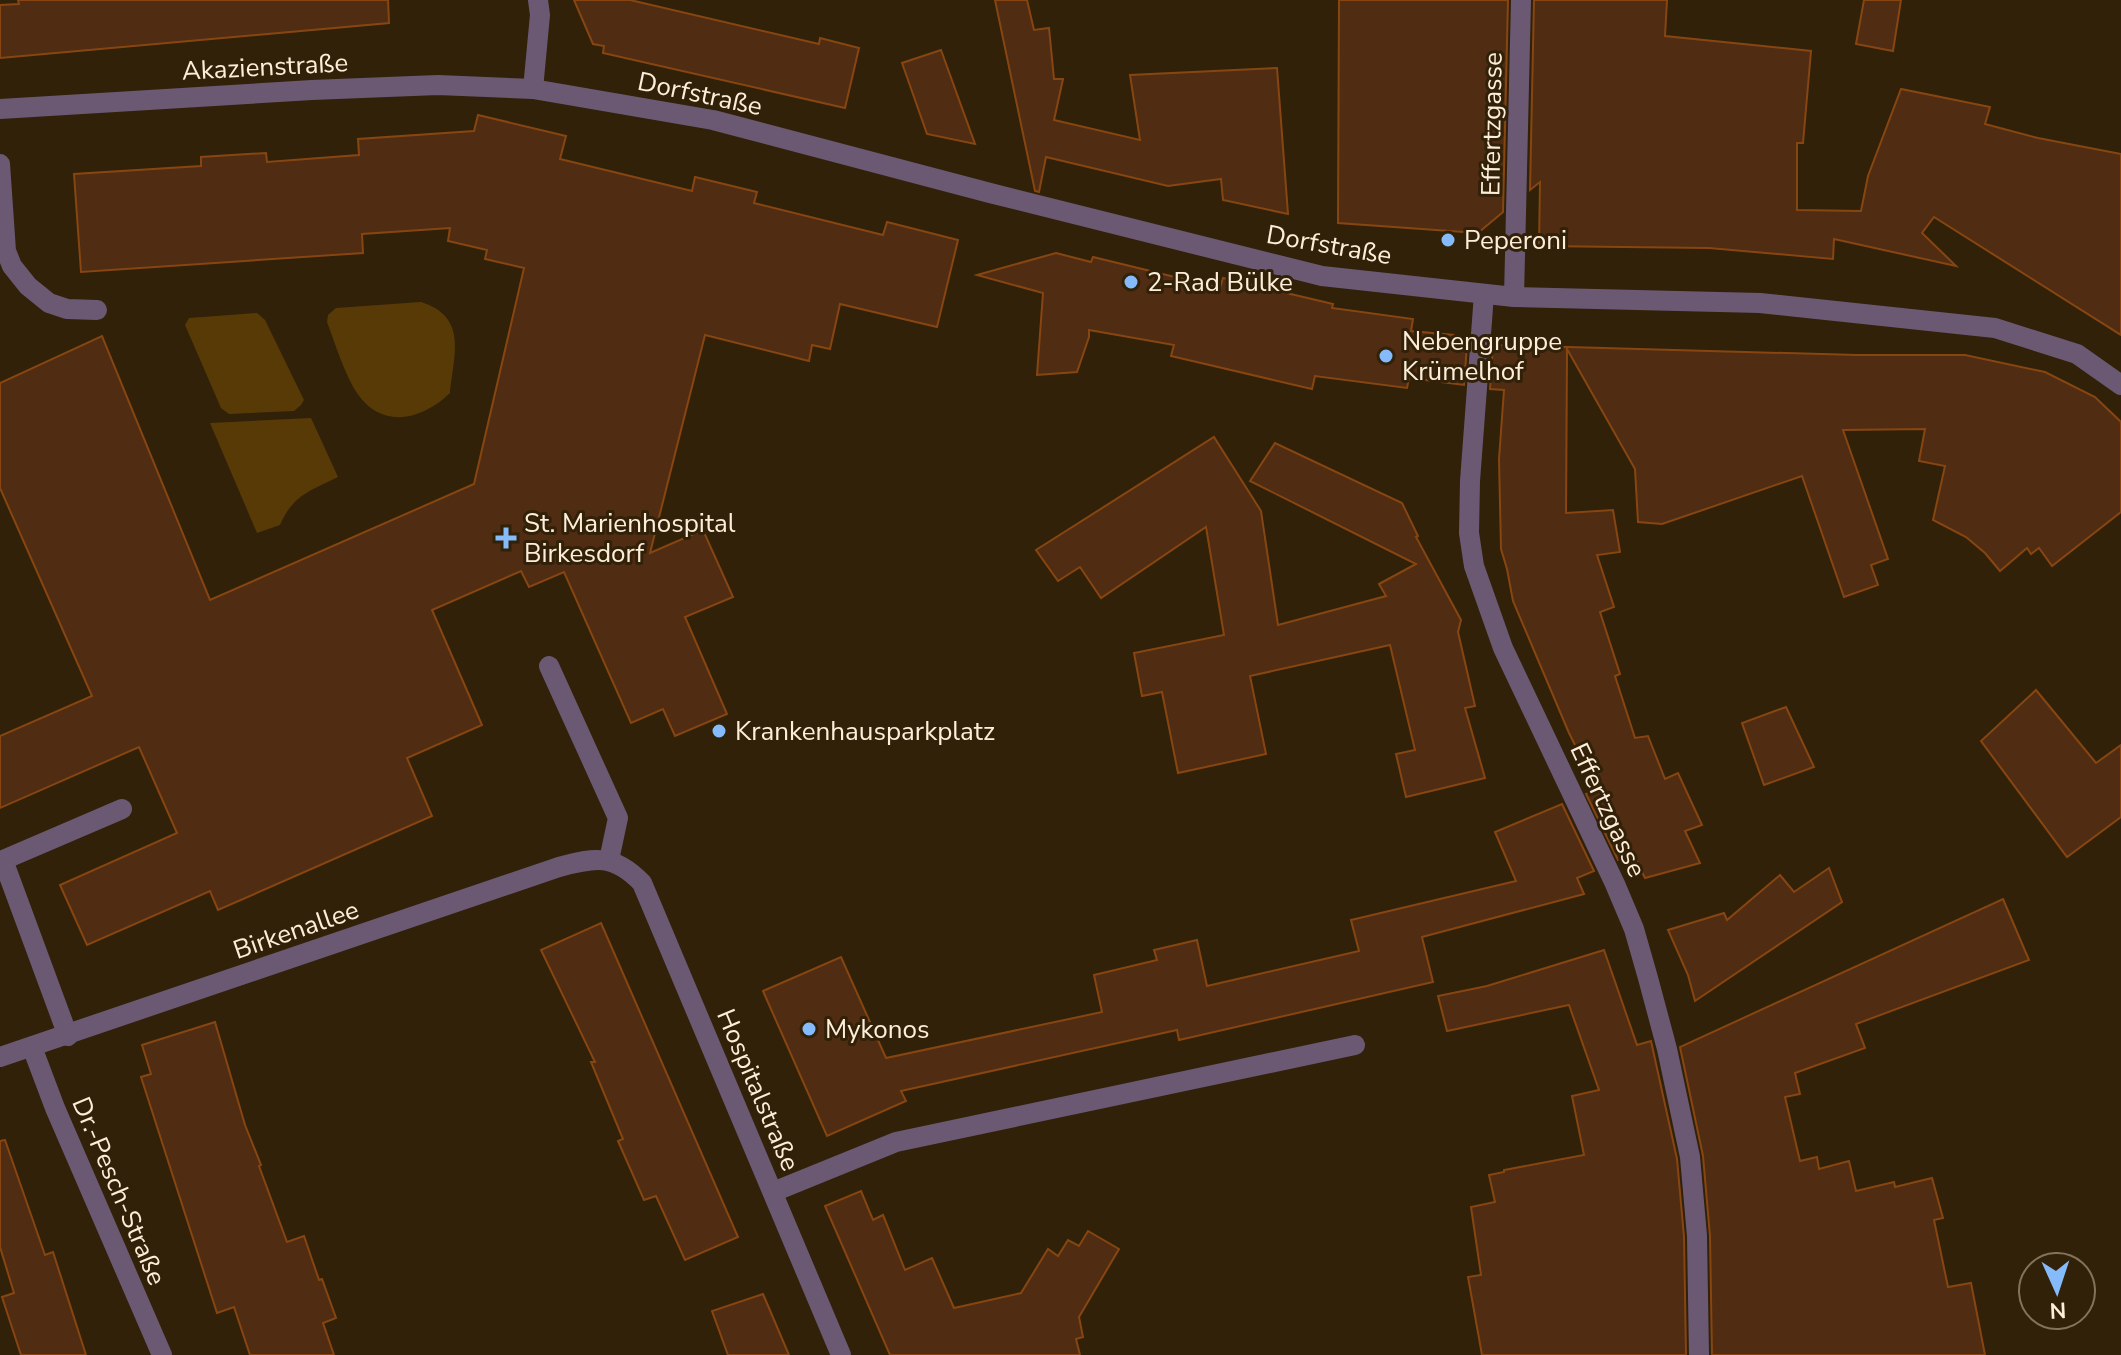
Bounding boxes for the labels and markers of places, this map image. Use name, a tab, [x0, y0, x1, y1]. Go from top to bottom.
place label: Peperoni	[1464, 223, 1567, 258]
marker: Peperoni	[1439, 231, 1457, 249]
place label: 2-Rad Bülke	[1147, 265, 1293, 300]
marker: 2-Rad Bülke	[1122, 273, 1140, 291]
place label: Nebengruppe Krümelhof	[1402, 324, 1562, 389]
marker: Nebengruppe Krümelhof	[1377, 347, 1395, 365]
place label: St. Marienhospital Birkesdorf	[524, 506, 736, 571]
marker: St. Marienhospital Birkesdorf	[495, 527, 517, 549]
place label: Krankenhausparkplatz	[735, 714, 995, 749]
marker: Krankenhausparkplatz	[710, 722, 728, 740]
place label: Mykonos	[825, 1012, 929, 1047]
marker: Mykonos	[800, 1020, 818, 1038]

